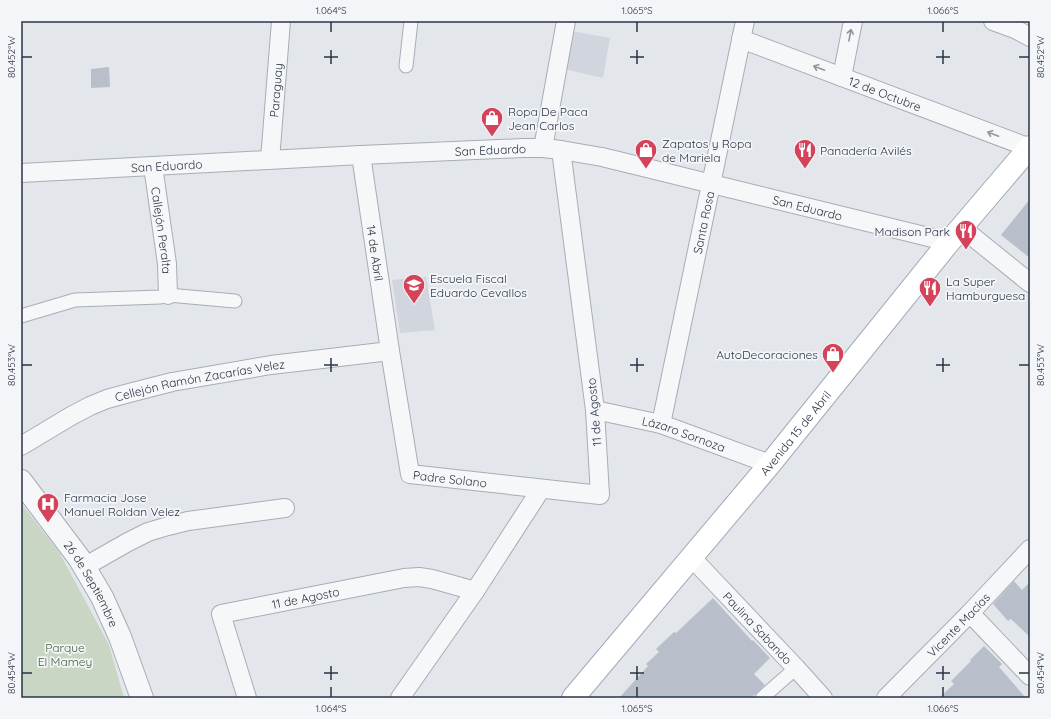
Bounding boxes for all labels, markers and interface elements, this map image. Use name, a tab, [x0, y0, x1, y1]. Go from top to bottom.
text: 1.064°S	[315, 4, 347, 17]
text: 1.065°S	[621, 4, 653, 17]
text: 1.066°S	[927, 4, 959, 17]
one-way arrow	[846, 29, 854, 42]
text: 80.452°W	[5, 36, 18, 78]
text: 80.452°W	[1034, 36, 1047, 78]
street label: Paraguay	[266, 62, 285, 118]
one-way arrow	[813, 64, 825, 72]
street label: 12 de Octubre	[847, 73, 924, 114]
place label: Ropa De Paca Jean Carlos	[508, 104, 588, 133]
shop icon: Ropa De Paca Jean Carlos	[479, 105, 505, 138]
one-way arrow	[987, 130, 1000, 137]
place label: Zapatos y Ropa de Mariela	[662, 136, 752, 165]
shop icon: Zapatos y Ropa de Mariela	[633, 137, 659, 170]
restaurant icon: Panadería Avilés	[792, 137, 818, 170]
street label: San Eduardo	[454, 140, 526, 158]
place label: Panadería Avilés	[820, 143, 912, 158]
street label: San Eduardo	[131, 156, 203, 175]
street label: Callejón Peralta	[149, 186, 175, 274]
street label: Santa Rosa	[689, 190, 717, 255]
street label: San Eduardo	[771, 192, 844, 223]
restaurant icon: Madison Park	[953, 218, 979, 251]
street label: 14 de Abril	[364, 224, 387, 282]
place label: Madison Park	[874, 224, 950, 239]
place label: Escuela Fiscal Eduardo Cevallos	[430, 271, 527, 300]
school or university icon: Escuela Fiscal Eduardo Cevallos	[401, 272, 427, 305]
place label: La Super Hamburguesa	[946, 274, 1025, 303]
restaurant icon: La Super Hamburguesa	[917, 275, 943, 308]
shop icon: AutoDecoraciones	[820, 341, 846, 374]
text: 80.453°W	[5, 344, 18, 386]
text: 80.453°W	[1034, 344, 1047, 386]
place label: AutoDecoraciones	[716, 347, 818, 362]
street label: Cellejón Ramón Zacarías Velez	[113, 356, 286, 404]
street label: 11 de Agosto	[584, 377, 604, 447]
street label: Avenida 15 de Abril	[756, 387, 834, 478]
street label: Lázaro Sornoza	[641, 413, 728, 455]
street label: Padre Solano	[412, 467, 488, 490]
place label: Farmacia Jose Manuel Roldan Velez	[64, 490, 180, 519]
hospital icon: Farmacia Jose Manuel Roldan Velez	[35, 491, 61, 524]
street label: 26 de Septiembre	[61, 537, 122, 629]
street label: 11 de Agosto	[270, 583, 341, 611]
street label: Paulina Sabando	[720, 588, 796, 667]
street label: Vicente Macías	[924, 589, 993, 660]
park label: Parque El Mamey	[38, 640, 92, 669]
text: 80.454°W	[5, 652, 18, 694]
text: 80.454°W	[1034, 652, 1047, 694]
text: 1.064°S	[315, 702, 347, 715]
text: 1.065°S	[621, 702, 653, 715]
text: 1.066°S	[927, 702, 959, 715]

